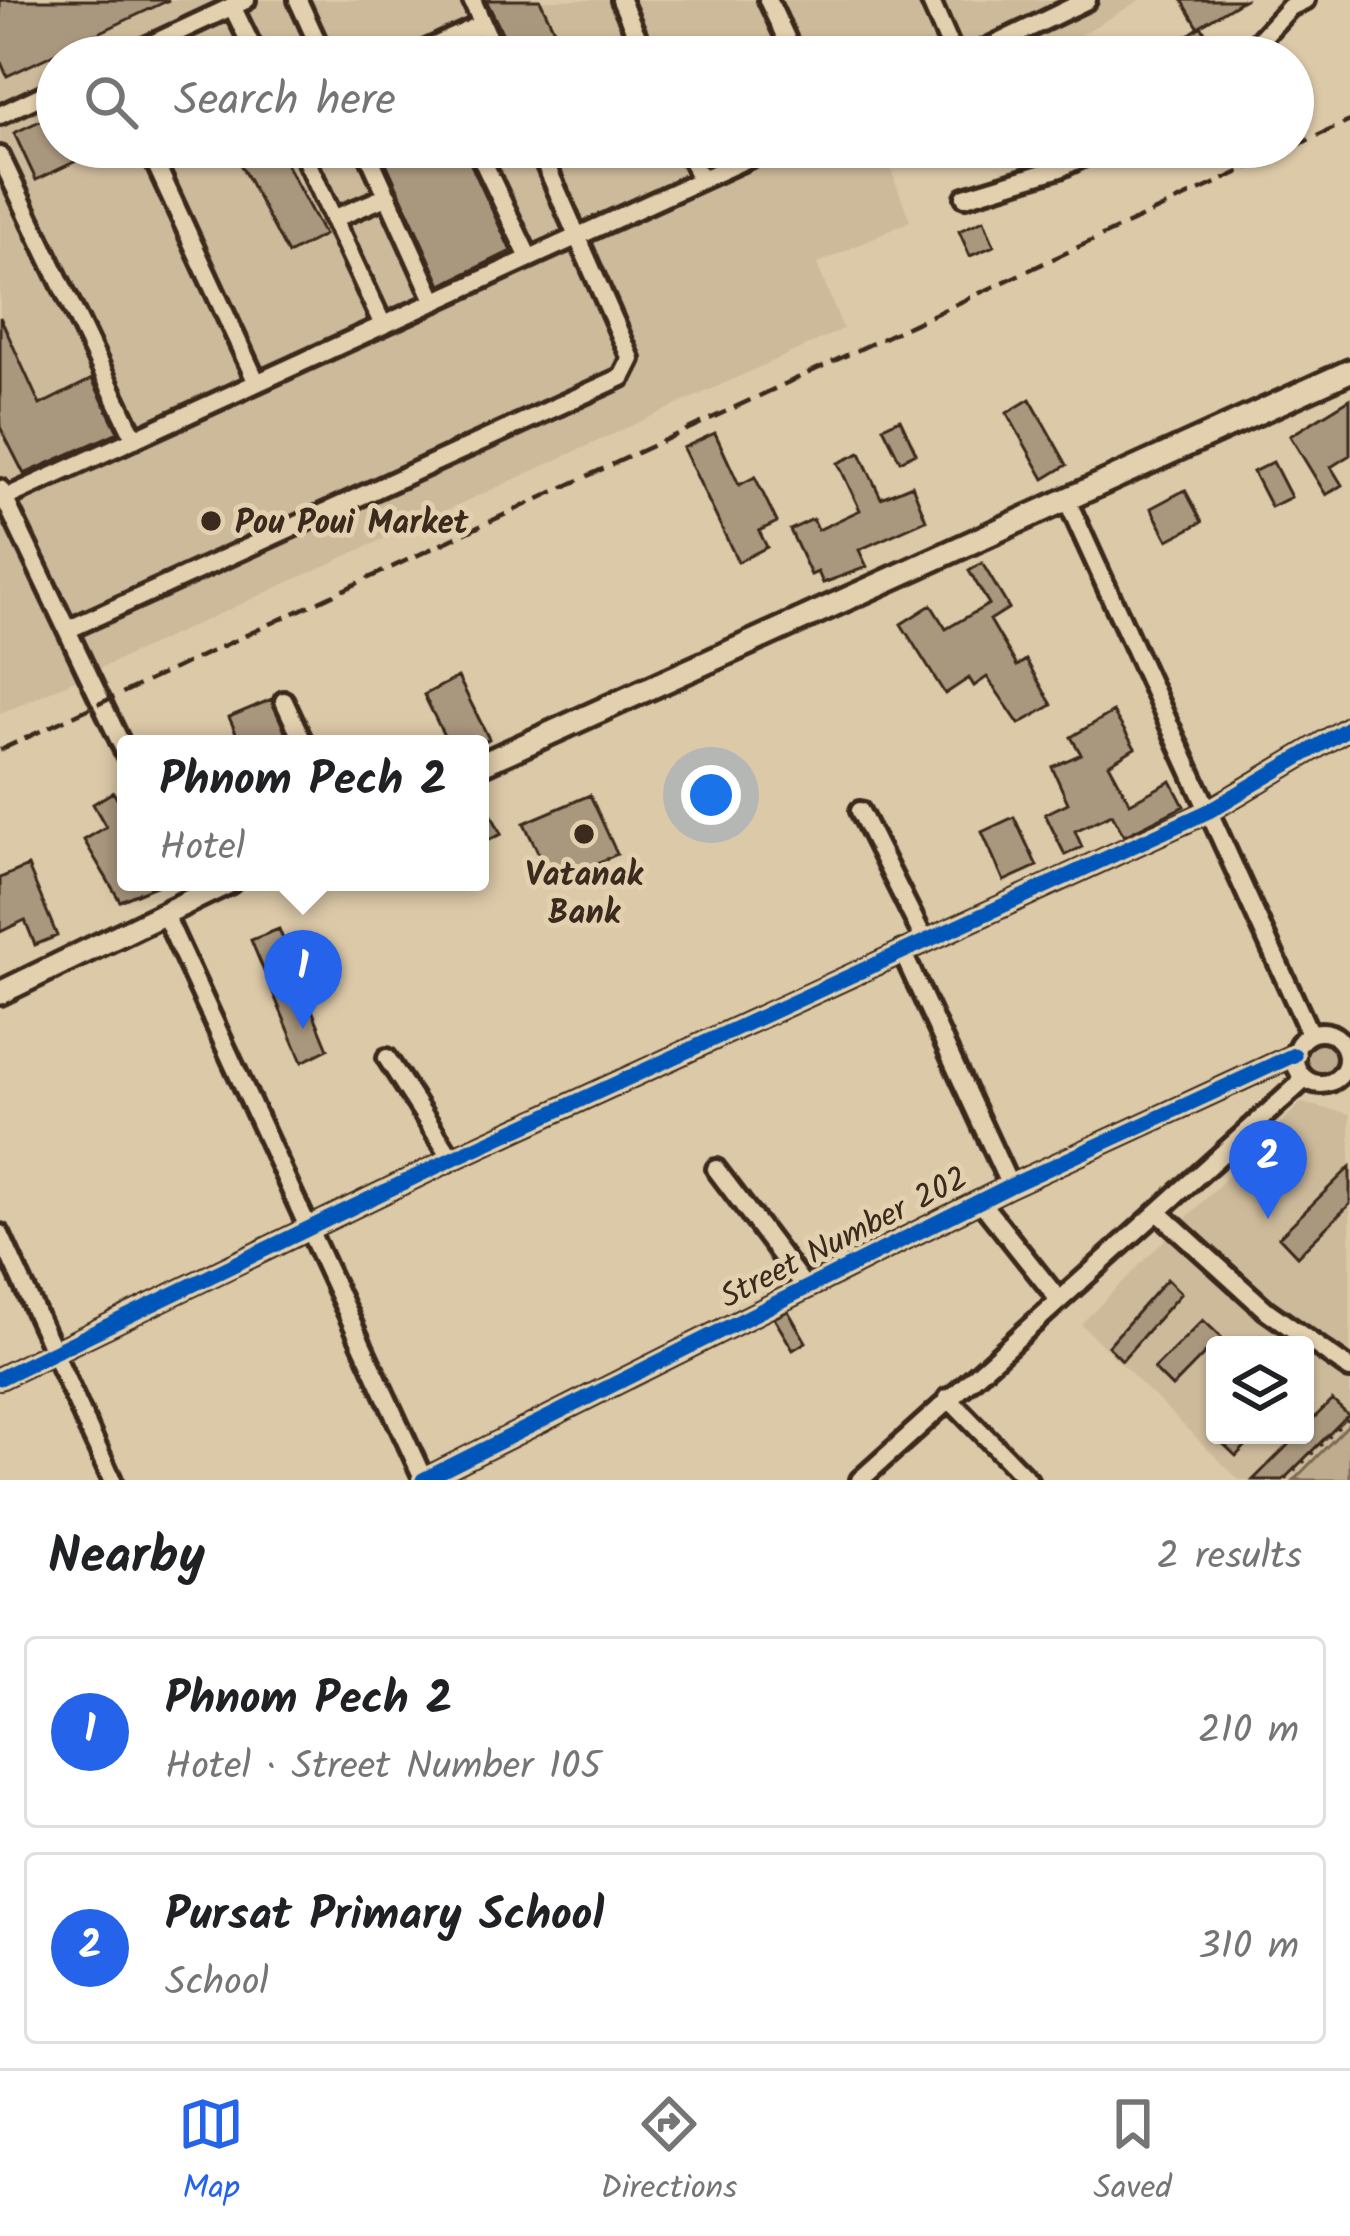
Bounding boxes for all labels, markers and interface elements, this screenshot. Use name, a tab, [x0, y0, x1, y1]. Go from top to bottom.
search box	[36, 36, 1314, 168]
text: Search here	[174, 66, 396, 138]
icon: search	[78, 69, 144, 135]
place label: Pou Poui Market	[235, 498, 469, 551]
marker: Pou Poui Market	[198, 508, 224, 534]
popup	[117, 735, 489, 891]
text: Phnom Pech 2	[159, 746, 447, 818]
your location	[681, 765, 741, 825]
text: Hotel	[159, 818, 245, 880]
marker: Vatanak Bank	[571, 821, 597, 847]
place label: Vatanak Bank	[525, 850, 644, 941]
pin: 1	[264, 930, 342, 1029]
pin: 2	[1229, 1120, 1307, 1219]
street label: Street Number 202	[711, 1154, 978, 1325]
map controls	[1206, 1336, 1314, 1444]
button: layers	[1206, 1336, 1314, 1444]
text: Nearby	[48, 1518, 205, 1599]
text: 2 results	[1157, 1527, 1302, 1589]
text: Phnom Pech 2	[165, 1665, 452, 1737]
text: 1	[84, 1701, 96, 1763]
text: 210 m	[1198, 1701, 1299, 1763]
text: Hotel · Street Number 105	[165, 1737, 602, 1799]
text: Pursat Primary School	[165, 1881, 604, 1953]
text: 2	[79, 1917, 101, 1979]
text: 310 m	[1198, 1917, 1299, 1979]
text: School	[165, 1953, 269, 2015]
tab: Map	[178, 2091, 244, 2216]
tab: Directions	[600, 2091, 737, 2216]
tab: Saved	[1094, 2091, 1172, 2216]

